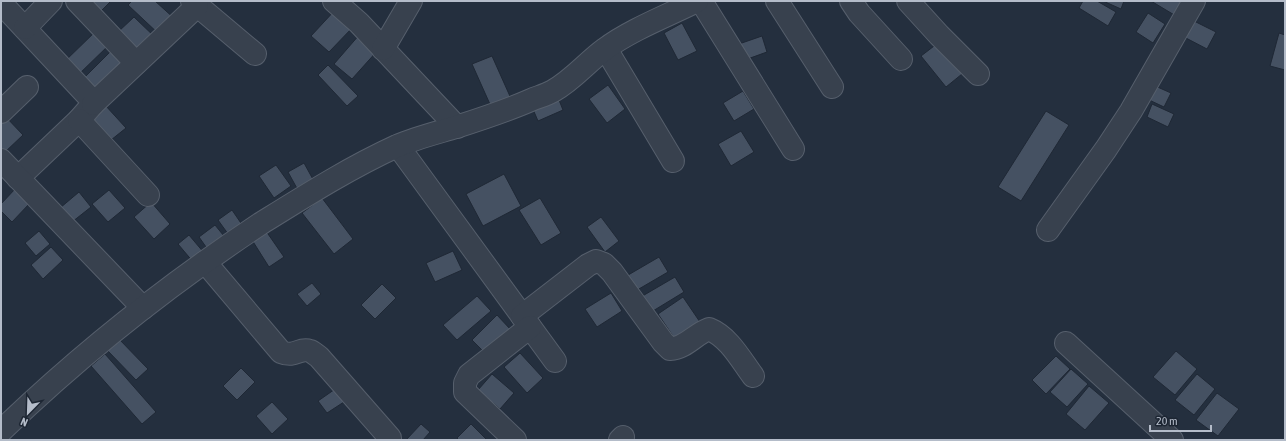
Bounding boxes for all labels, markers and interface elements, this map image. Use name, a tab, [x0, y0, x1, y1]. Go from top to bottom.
north arrow	[8, 393, 48, 433]
scale bar	[1150, 407, 1211, 433]
text: 20 m	[1156, 414, 1178, 428]
text: N	[19, 415, 29, 429]

